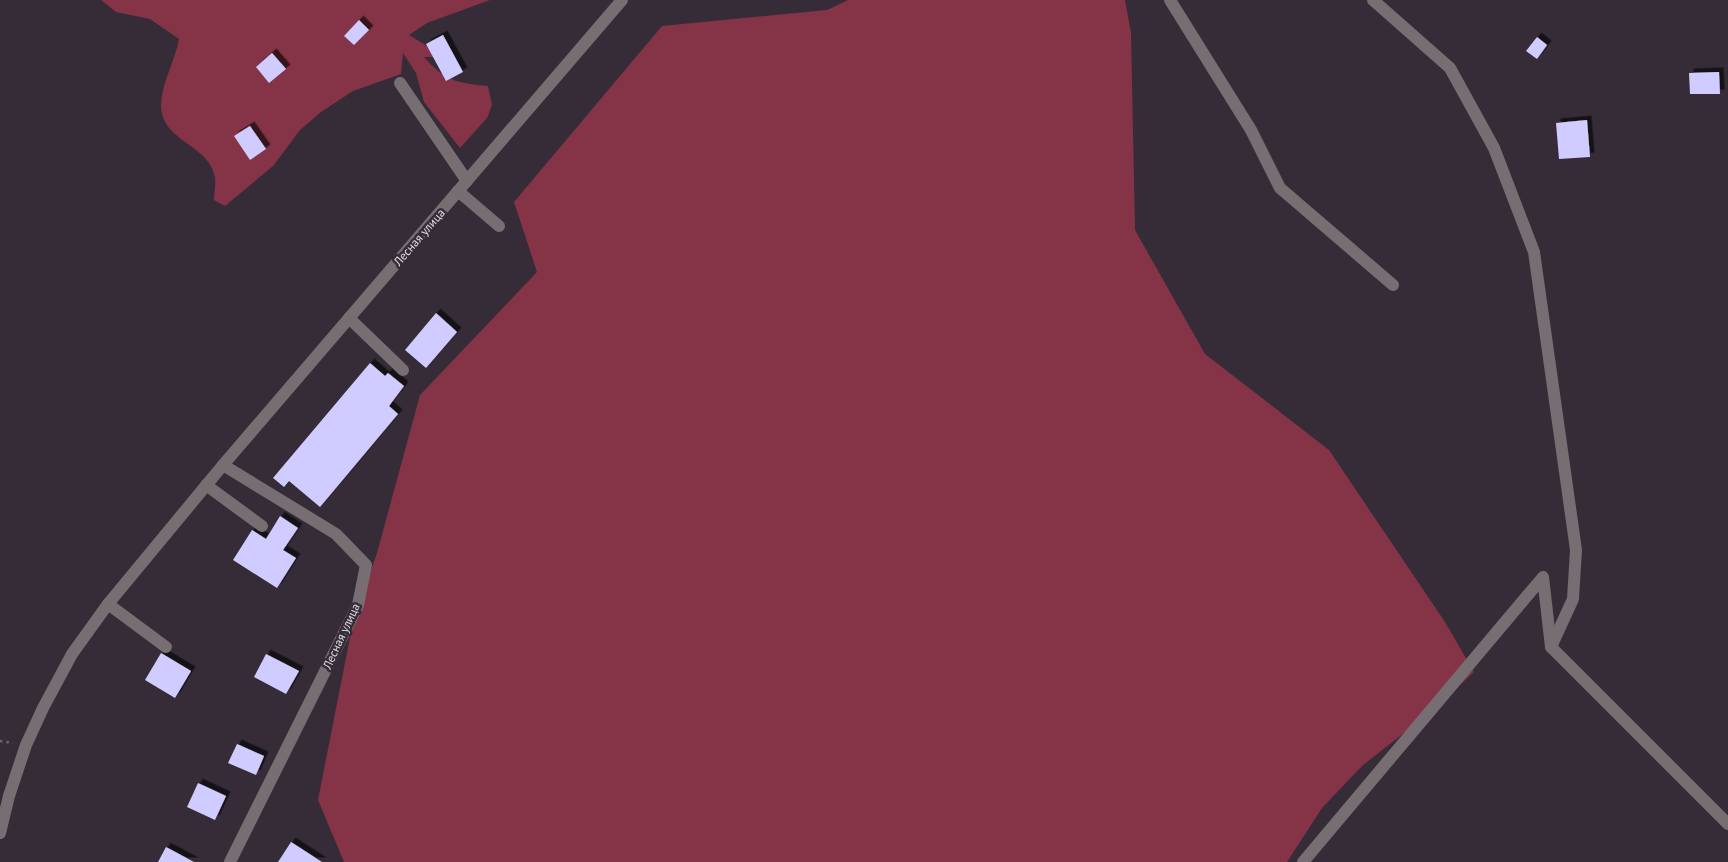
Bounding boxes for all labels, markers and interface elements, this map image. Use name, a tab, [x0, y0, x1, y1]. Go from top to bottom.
street label: Лесная улица	[389, 205, 448, 269]
street label: Лесная улица	[319, 601, 363, 672]

